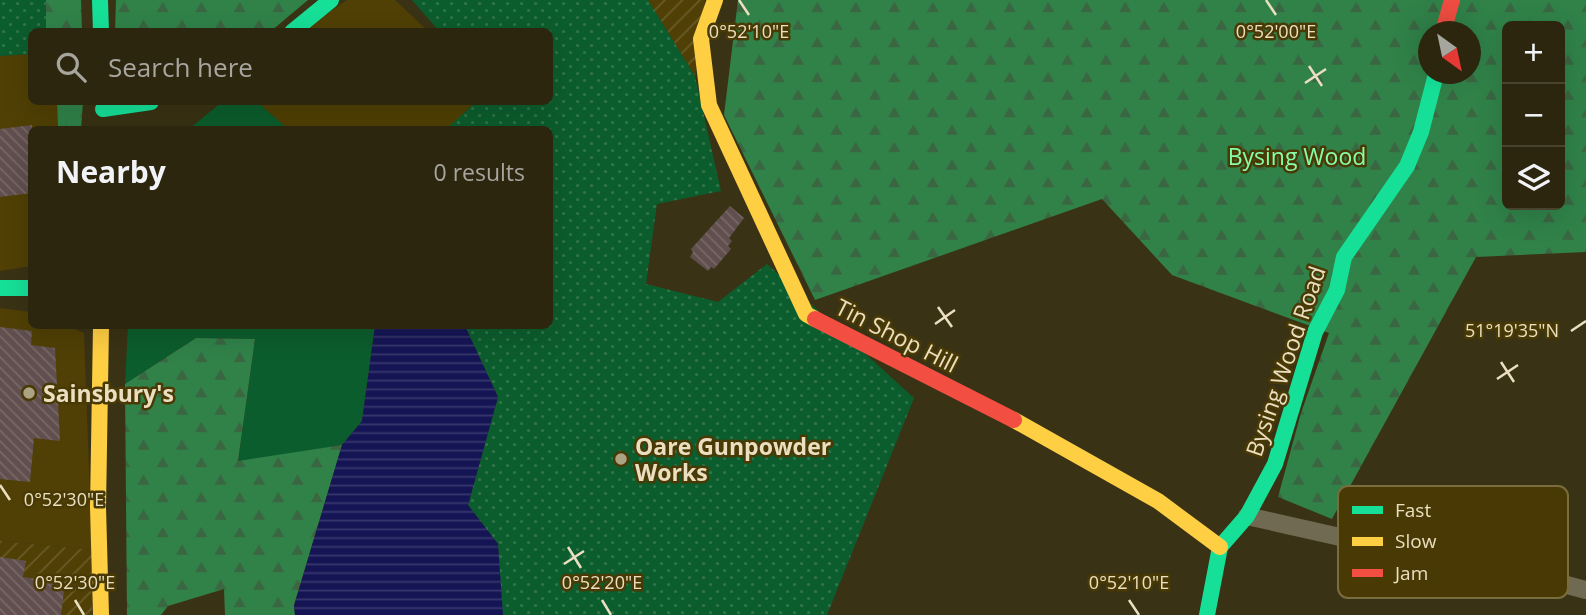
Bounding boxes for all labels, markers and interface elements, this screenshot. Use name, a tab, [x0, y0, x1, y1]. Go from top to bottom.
text: 0°52'10"E	[709, 19, 789, 43]
text: 0°52'00"E	[1236, 19, 1316, 43]
north arrow	[1418, 21, 1481, 84]
map controls	[1502, 21, 1565, 210]
button: +	[1502, 21, 1565, 84]
search box	[28, 28, 553, 105]
icon: search	[52, 48, 90, 86]
text: Search here	[108, 49, 253, 85]
button: −	[1502, 84, 1565, 147]
park label: Bysing Wood	[1228, 140, 1366, 172]
button: layers	[1502, 147, 1565, 210]
text: Nearby	[56, 151, 166, 192]
text: 0 results	[434, 156, 525, 188]
street label: Bysing Wood Road	[1237, 261, 1333, 461]
street label: Tin Shop Hill	[830, 290, 964, 380]
text: 51°19'35"N	[1465, 318, 1559, 342]
place label: Sainsbury's	[43, 377, 174, 409]
marker: Sainsbury's	[21, 385, 37, 401]
place label: Oare Gunpowder Works	[635, 430, 831, 488]
marker: Oare Gunpowder Works	[613, 451, 629, 467]
legend	[1338, 486, 1568, 598]
text: 0°52'30"E	[24, 487, 104, 511]
text: Fast	[1395, 497, 1431, 523]
text: Slow	[1395, 528, 1437, 554]
text: Jam	[1393, 560, 1428, 586]
text: 0°52'30"E	[35, 570, 115, 594]
text: 0°52'20"E	[562, 570, 642, 594]
text: 0°52'10"E	[1089, 570, 1169, 594]

